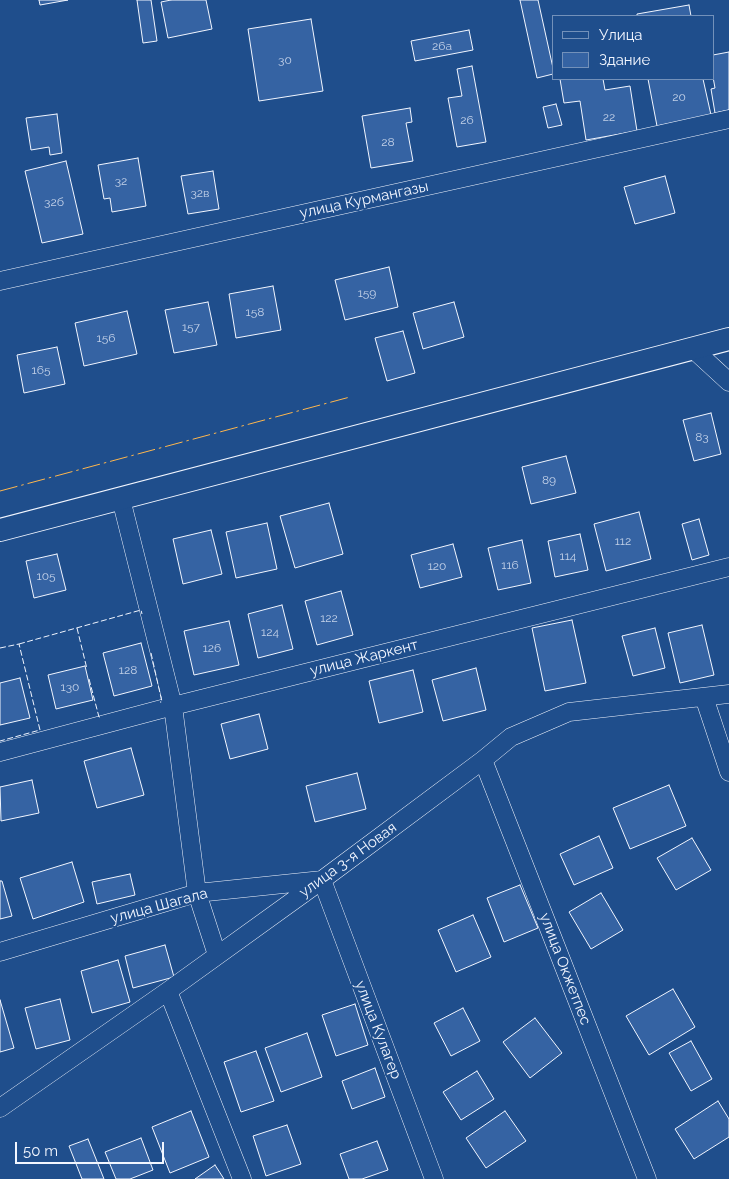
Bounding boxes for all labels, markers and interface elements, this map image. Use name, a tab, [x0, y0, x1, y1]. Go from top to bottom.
legend	[552, 15, 714, 80]
text: Улица	[599, 26, 643, 44]
house number: 26а	[432, 39, 452, 53]
text: Здание	[599, 51, 650, 69]
house number: 30	[278, 53, 292, 67]
house number: 20	[672, 90, 686, 104]
house number: 22	[603, 110, 615, 124]
house number: 26	[460, 113, 474, 127]
house number: 28	[381, 135, 395, 149]
house number: 32	[115, 174, 127, 188]
street label: улица Курмангазы	[298, 178, 430, 222]
house number: 32в	[190, 186, 210, 200]
house number: 32б	[44, 195, 64, 209]
house number: 159	[358, 286, 376, 300]
house number: 158	[246, 305, 264, 319]
house number: 157	[182, 320, 200, 334]
house number: 156	[97, 331, 115, 345]
house number: 165	[32, 363, 50, 377]
house number: 83	[695, 430, 709, 444]
house number: 89	[542, 473, 556, 487]
house number: 112	[615, 534, 631, 548]
house number: 114	[560, 549, 576, 563]
house number: 116	[501, 558, 519, 572]
house number: 120	[428, 559, 446, 573]
house number: 105	[36, 569, 56, 583]
house number: 122	[320, 611, 338, 625]
house number: 124	[261, 625, 279, 639]
street label: улица Жаркент	[308, 636, 420, 680]
house number: 126	[203, 641, 221, 655]
house number: 128	[119, 663, 137, 677]
house number: 130	[61, 680, 79, 694]
street label: улица 3-я Новая	[296, 819, 400, 901]
street label: улица Шагала	[109, 884, 209, 928]
street label: улица Окжетпес	[535, 910, 595, 1028]
street label: улица Кулагер	[351, 978, 405, 1082]
scale bar	[18, 1132, 166, 1164]
text: 50 m	[23, 1142, 58, 1160]

